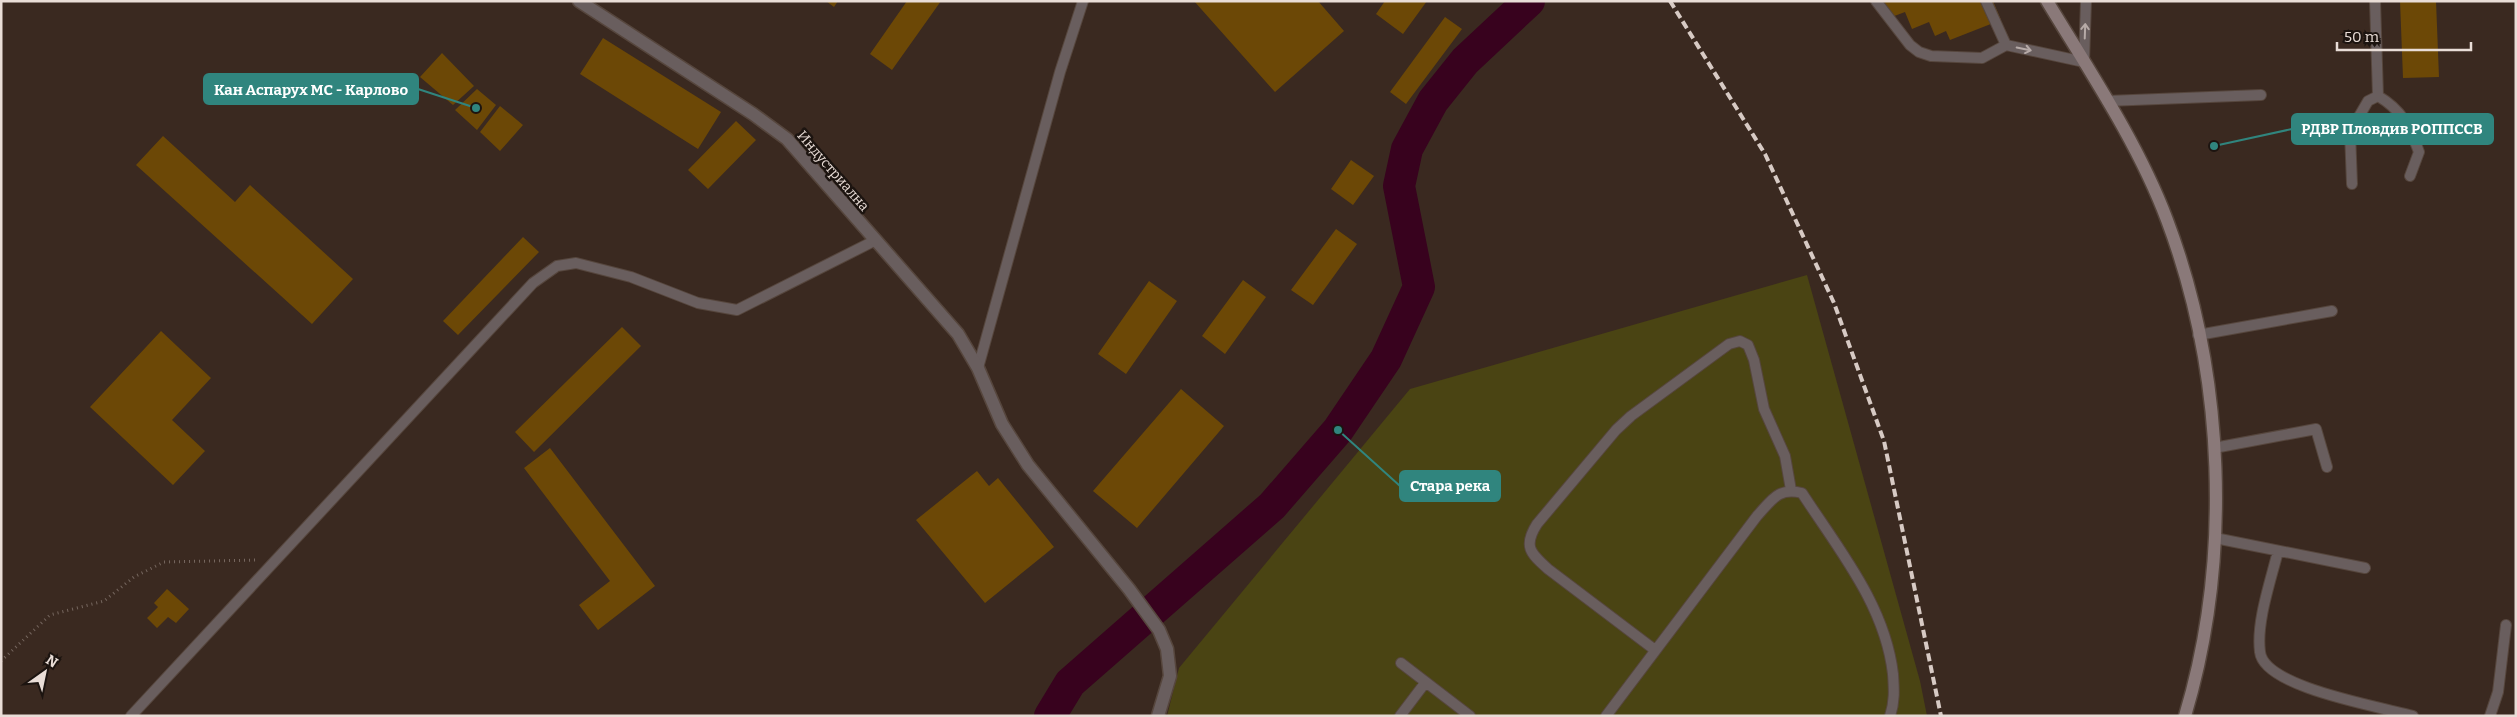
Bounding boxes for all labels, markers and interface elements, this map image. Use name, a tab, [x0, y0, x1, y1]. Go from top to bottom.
scale bar	[2337, 20, 2471, 52]
one-way arrow	[2080, 24, 2089, 40]
text: 50 m	[2344, 28, 2380, 46]
one-way arrow	[2015, 45, 2031, 54]
callout: Кан Аспарух МС - Карлово	[204, 74, 418, 104]
text: Кан Аспарух МС - Карлово	[214, 81, 408, 99]
callout: РДВР Пловдив РОППССВ	[2292, 114, 2493, 144]
text: РДВР Пловдив РОППССВ	[2301, 120, 2483, 138]
street label: Индустриална	[793, 127, 873, 215]
callout: Стара река	[1400, 471, 1500, 501]
text: Стара река	[1410, 477, 1491, 495]
north arrow	[20, 647, 70, 697]
text: N	[43, 651, 61, 672]

